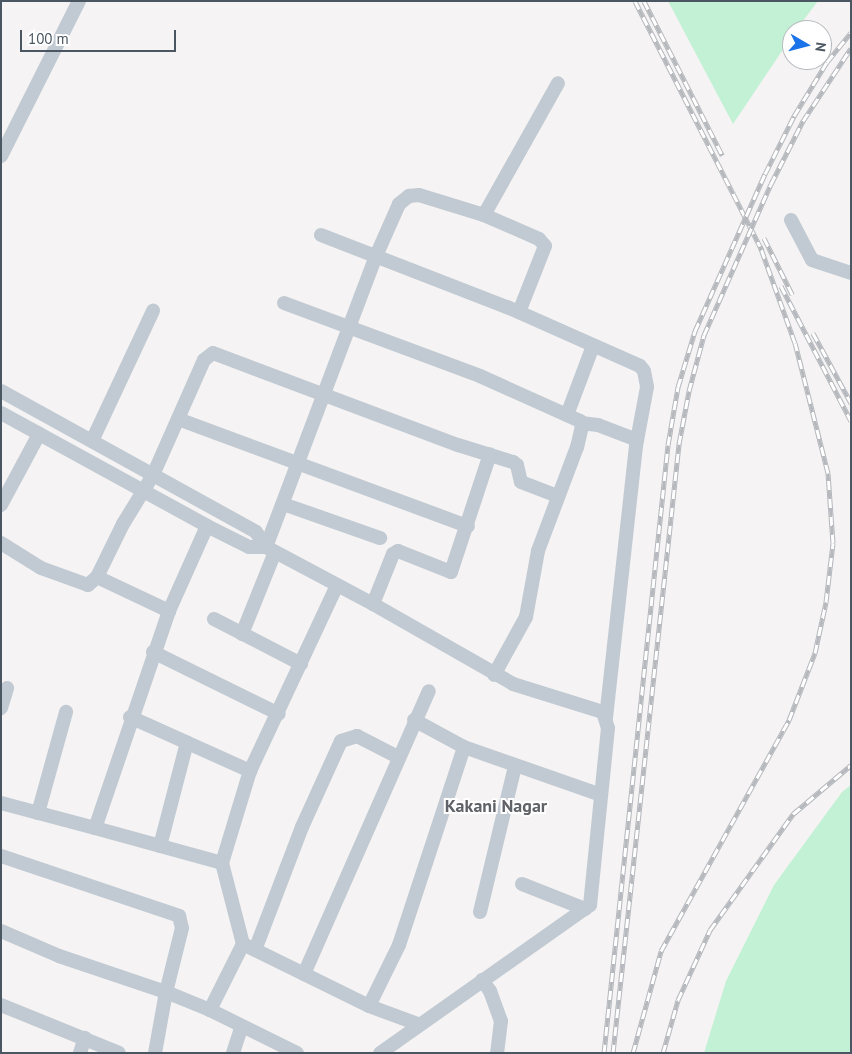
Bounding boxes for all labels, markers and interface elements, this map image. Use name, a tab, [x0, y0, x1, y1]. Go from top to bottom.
scale bar	[22, 20, 179, 52]
north arrow	[782, 20, 832, 70]
text: 100 m	[28, 29, 69, 48]
text: N	[811, 41, 830, 53]
district label: Kakani Nagar	[445, 795, 547, 817]

